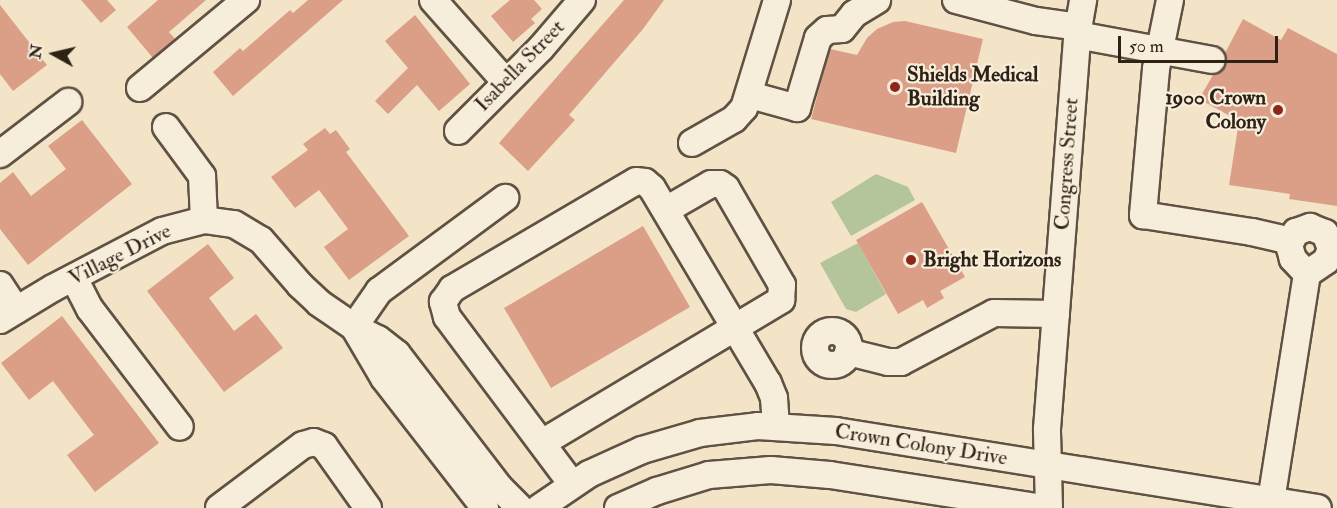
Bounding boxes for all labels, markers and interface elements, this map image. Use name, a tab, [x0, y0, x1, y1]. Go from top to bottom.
street label: Isabella Street	[470, 15, 570, 117]
north arrow	[24, 24, 84, 84]
scale bar	[1121, 24, 1282, 62]
text: 50 m	[1129, 35, 1164, 58]
text: N	[25, 43, 47, 60]
place label: Shields Medical Building	[907, 62, 1038, 112]
marker: Shields Medical Building	[888, 80, 902, 94]
place label: 1900 Crown Colony	[1165, 85, 1266, 135]
street label: Congress Street	[1050, 97, 1084, 231]
marker: 1900 Crown Colony	[1271, 103, 1285, 117]
street label: Village Drive	[65, 218, 175, 292]
place label: Bright Horizons	[923, 247, 1061, 273]
marker: Bright Horizons	[904, 253, 918, 267]
street label: Crown Colony Drive	[833, 419, 1009, 471]

